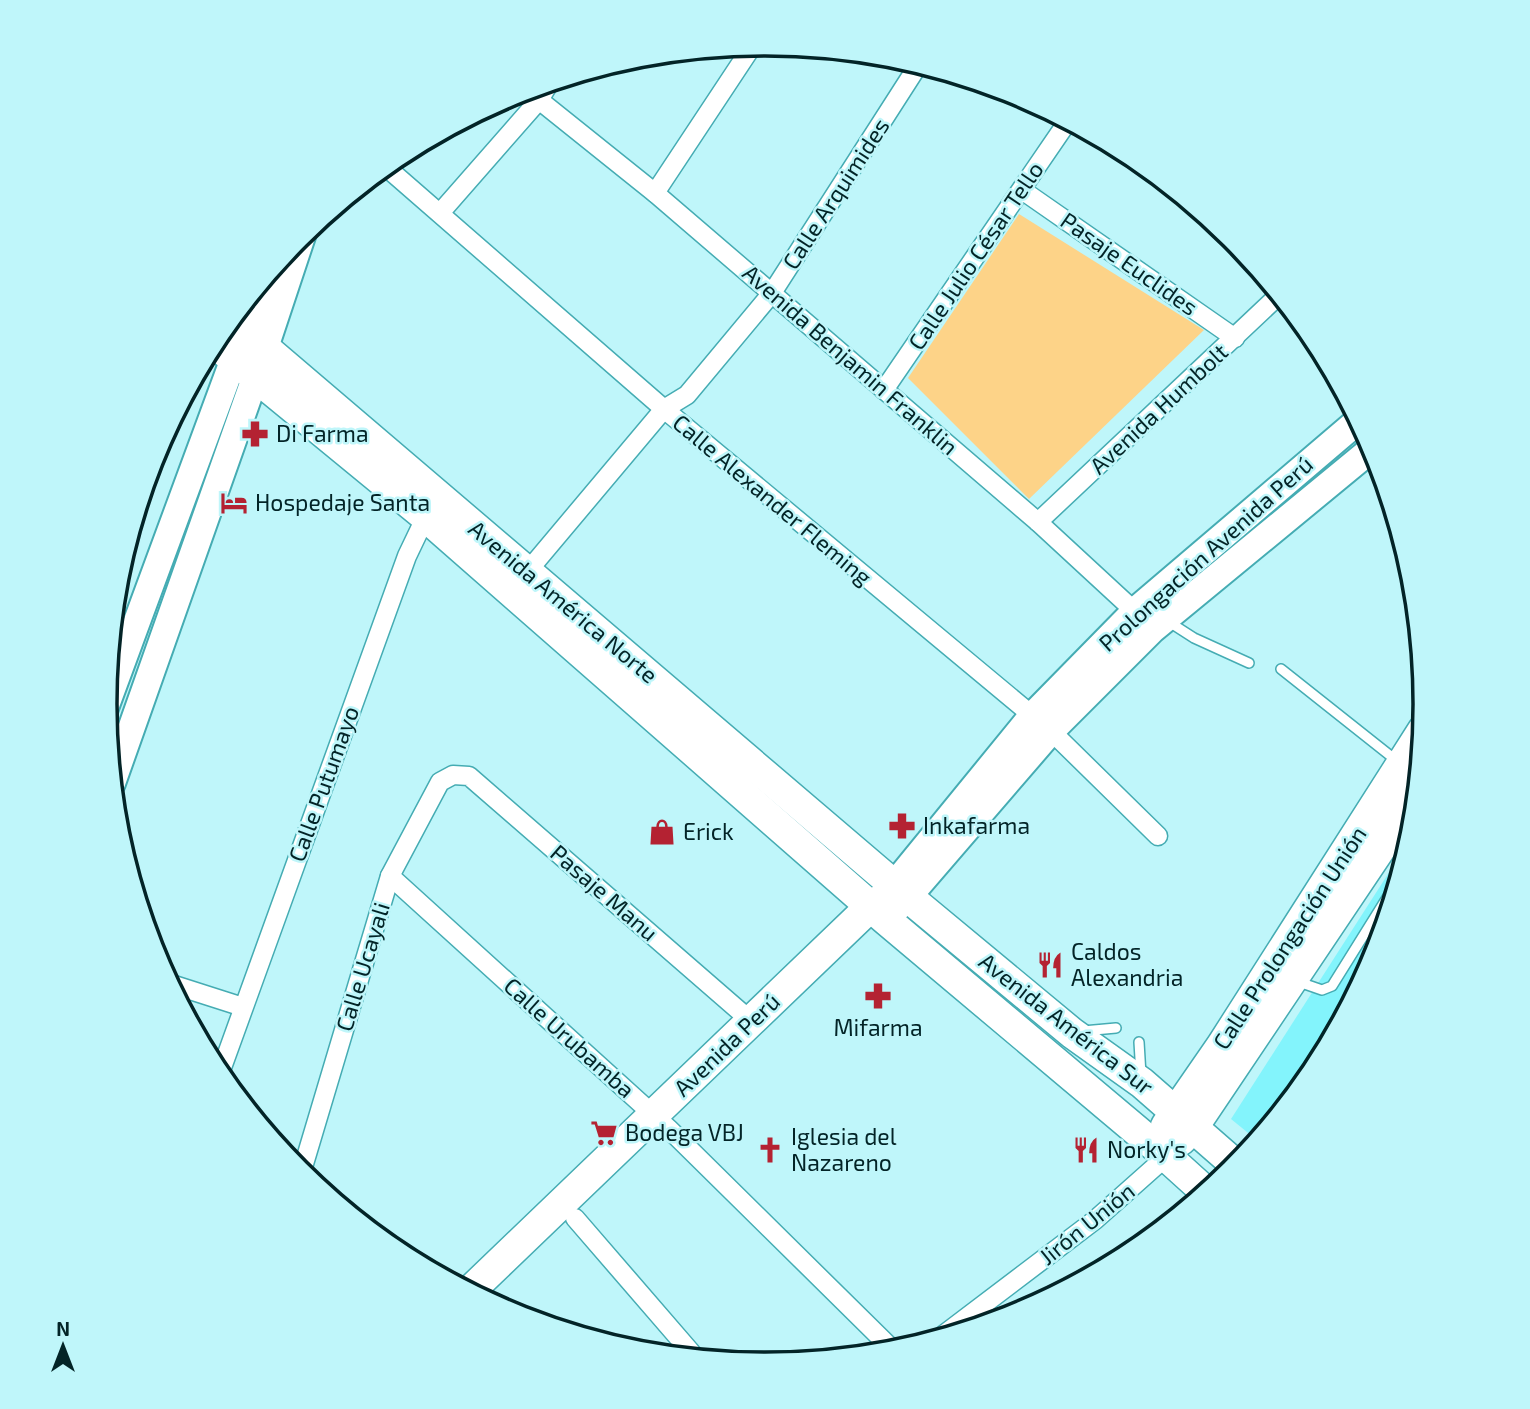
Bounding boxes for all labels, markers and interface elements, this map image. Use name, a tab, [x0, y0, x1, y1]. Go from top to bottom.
street label: Calle Arquimides	[776, 113, 894, 274]
street label: Calle Julio César Tello	[902, 156, 1049, 355]
street label: Pasaje Euclides	[1056, 206, 1203, 321]
street label: Avenida Benjamin Franklin	[737, 258, 964, 460]
street label: Avenida Humbolt	[1084, 337, 1233, 479]
street label: Calle Alexander Fleming	[668, 408, 878, 591]
pharmacy icon: Di Farma	[240, 419, 270, 449]
place label: Di Farma	[276, 419, 369, 447]
street label: Prolongación Avenida Perú	[1092, 450, 1318, 657]
hotel icon: Hospedaje Santa	[219, 488, 249, 518]
place label: Hospedaje Santa	[255, 488, 430, 516]
street label: Avenida América Norte	[463, 514, 664, 688]
street label: Calle Putumayo	[282, 702, 364, 865]
pharmacy icon: Inkafarma	[887, 811, 917, 841]
place label: Inkafarma	[923, 811, 1030, 839]
shop icon: Erick	[647, 817, 677, 847]
place label: Erick	[683, 817, 734, 845]
street label: Calle Prolongación Unión	[1207, 821, 1372, 1054]
street label: Pasaje Manu	[545, 838, 664, 946]
street label: Calle Ucayali	[329, 899, 395, 1035]
place label: Caldos Alexandria	[1071, 937, 1183, 991]
street label: Avenida América Sur	[974, 946, 1159, 1100]
restaurant icon: Caldos Alexandria	[1035, 950, 1065, 980]
street label: Calle Urubamba	[499, 971, 641, 1103]
pharmacy icon: Mifarma	[863, 981, 893, 1011]
street label: Avenida Perú	[668, 987, 785, 1102]
place label: Mifarma	[833, 1013, 923, 1041]
supermarket icon: Bodega VBJ	[589, 1118, 619, 1148]
place label: Bodega VBJ	[625, 1118, 744, 1146]
place label: Iglesia del Nazareno	[791, 1122, 897, 1176]
church icon: Iglesia del Nazareno	[755, 1135, 785, 1165]
restaurant icon: Norky's	[1071, 1135, 1101, 1165]
place label: Norky's	[1107, 1135, 1186, 1163]
street label: Jirón Unión	[1033, 1176, 1140, 1270]
north arrow	[28, 1311, 98, 1381]
text: N	[56, 1317, 70, 1340]

